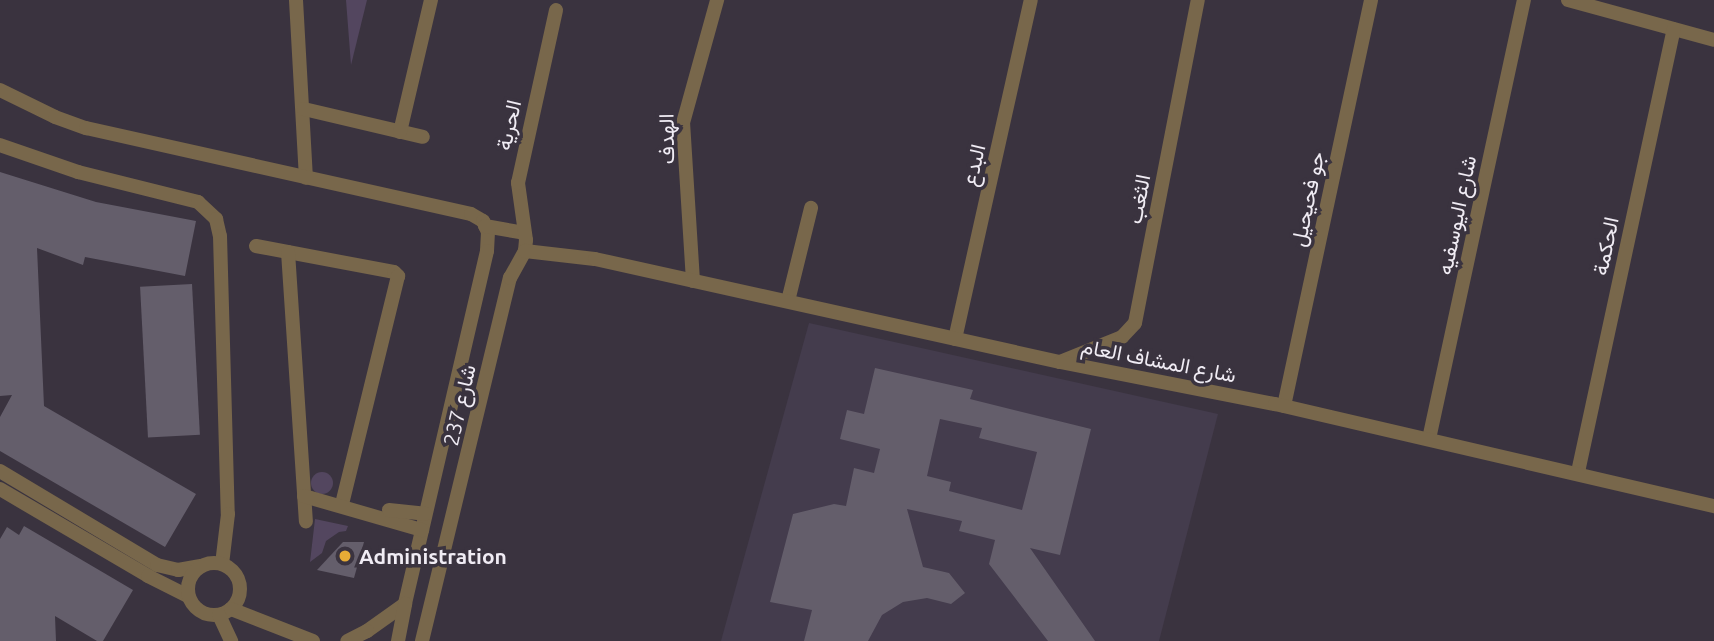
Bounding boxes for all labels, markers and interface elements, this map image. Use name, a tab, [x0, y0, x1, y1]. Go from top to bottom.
street label: الحرية	[490, 97, 526, 153]
street label: الهدف	[653, 113, 679, 165]
street label: البدع	[956, 142, 990, 188]
street label: جو فحيحيل	[1285, 149, 1329, 249]
street label: شارع اليوسفيه	[1431, 153, 1481, 277]
street label: الثغب	[1121, 172, 1155, 226]
street label: الحكمة	[1587, 215, 1623, 277]
street label: شارع المشاف العام	[1079, 333, 1239, 387]
street label: شارع 237	[437, 362, 481, 448]
place label: Administration	[359, 543, 507, 569]
marker: Administration	[337, 548, 353, 564]

